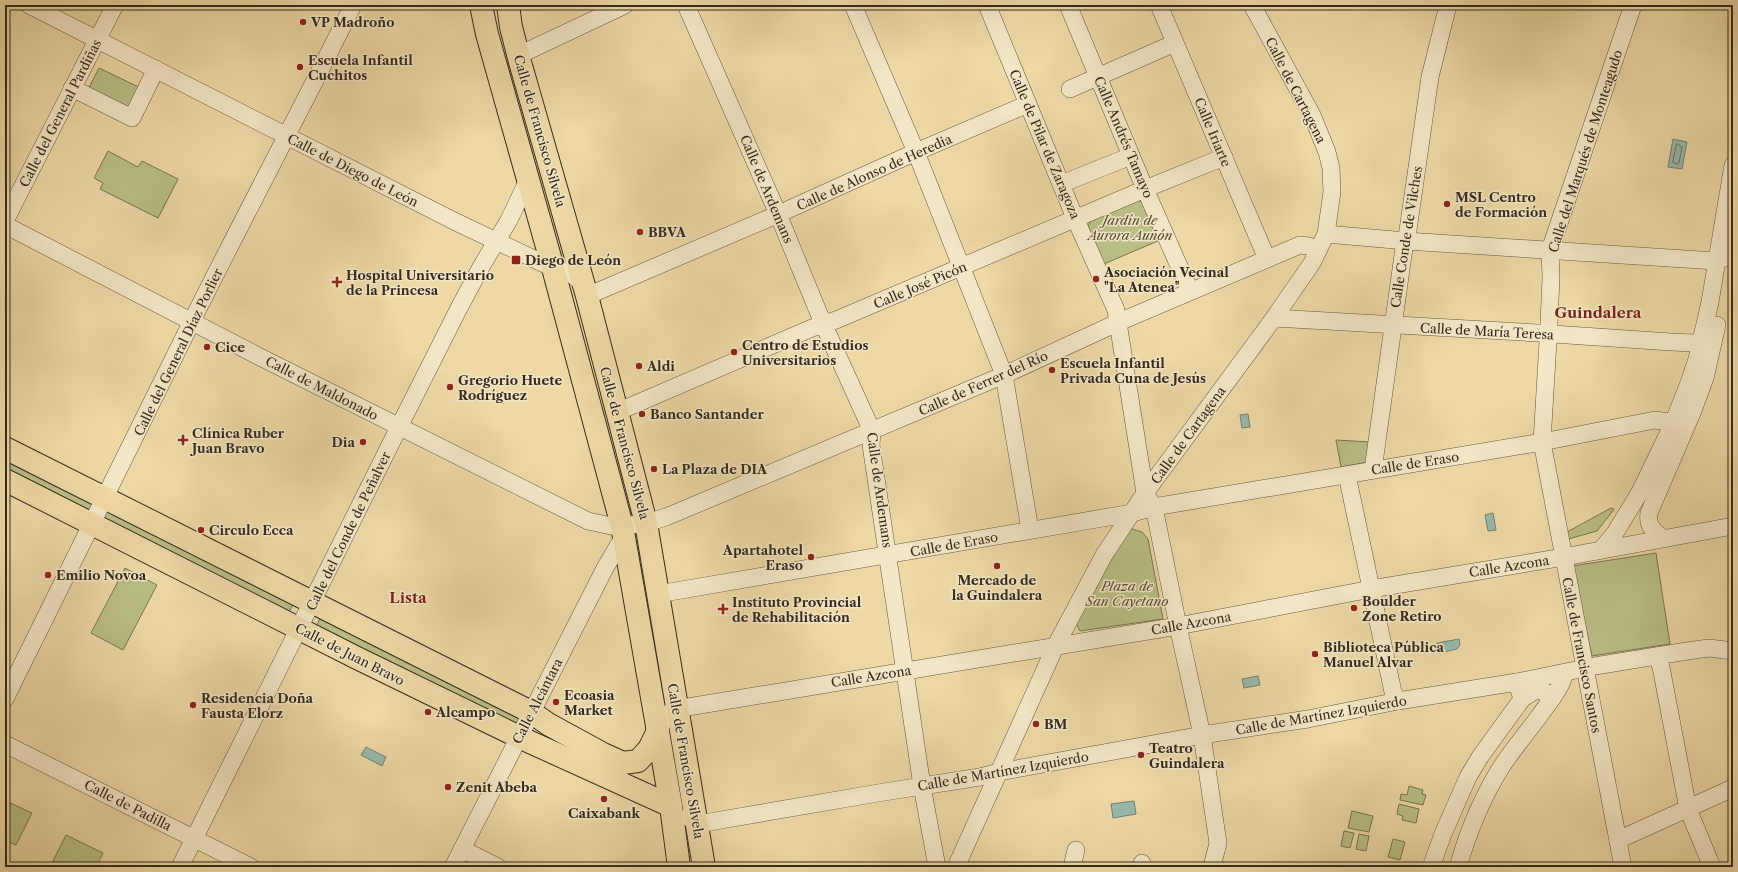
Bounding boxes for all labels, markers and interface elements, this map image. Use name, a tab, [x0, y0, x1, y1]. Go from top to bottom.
place label: VP Madroño	[310, 14, 394, 30]
marker: VP Madroño	[298, 17, 308, 27]
street label: Calle de Cartagena	[1262, 34, 1330, 146]
street label: Calle del General Pardiñas	[16, 36, 104, 190]
street label: Calle del Marqués de Monteagudo	[1545, 48, 1625, 254]
place label: Escuela Infantil Cuchitos	[308, 52, 413, 83]
street label: Calle de Francisco Silvela	[511, 53, 569, 209]
marker: Escuela Infantil Cuchitos	[295, 62, 305, 72]
street label: Calle de Pilar de Zaragoza	[1006, 67, 1084, 221]
street label: Calle Andrés Tamayo	[1091, 74, 1157, 200]
street label: Calle Iriarte	[1191, 95, 1235, 169]
street label: Calle de Diego de León	[285, 130, 421, 210]
street label: Calle de Alonso de Heredia	[794, 130, 954, 214]
street label: Calle de Ardemans	[737, 132, 797, 246]
street label: Calle Conde de Vilches	[1387, 165, 1425, 309]
place label: MSL Centro de Formación	[1455, 189, 1547, 220]
marker: MSL Centro de Formación	[1442, 199, 1452, 209]
park label: Jardín de Aurora Auñón	[1086, 212, 1172, 243]
place label: BBVA	[648, 224, 687, 240]
marker: BBVA	[635, 227, 645, 237]
place label: Diego de León	[525, 252, 621, 268]
marker: Diego de León	[510, 254, 522, 266]
street label: Calle José Picón	[871, 258, 969, 312]
place label: Asociación Vecinal "La Atenea"	[1103, 264, 1229, 295]
street label: Calle del General Díaz Porlier	[130, 265, 226, 438]
place label: Hospital Universitario de la Princesa	[346, 267, 494, 298]
marker: Asociación Vecinal "La Atenea"	[1091, 274, 1101, 284]
marker: Hospital Universitario de la Princesa	[331, 276, 343, 288]
district label: Guindalera	[1554, 303, 1642, 322]
street label: Calle de María Teresa	[1420, 320, 1554, 343]
place label: Centro de Estudios Universitarios	[742, 337, 869, 368]
place label: Cice	[215, 339, 245, 355]
marker: Cice	[202, 342, 212, 352]
marker: Centro de Estudios Universitarios	[729, 347, 739, 357]
street label: Calle de Ferrer del Río	[916, 347, 1050, 419]
street label: Calle de Maldonado	[263, 353, 381, 423]
place label: Escuela Infantil Privada Cuna de Jesús	[1060, 355, 1206, 386]
place label: Aldi	[646, 358, 675, 374]
marker: Aldi	[634, 361, 644, 371]
street label: Calle de Francisco Silvela	[597, 365, 653, 521]
marker: Escuela Infantil Privada Cuna de Jesús	[1047, 365, 1057, 375]
place label: Gregorio Huete Rodríguez	[458, 372, 562, 403]
marker: Gregorio Huete Rodríguez	[445, 382, 455, 392]
street label: Calle de Cartagena	[1147, 383, 1229, 487]
place label: Banco Santander	[650, 406, 765, 422]
marker: Banco Santander	[637, 409, 647, 419]
place label: Clínica Ruber Juan Bravo	[190, 425, 285, 456]
street label: Calle de Ardemans	[864, 431, 896, 549]
marker: Clínica Ruber Juan Bravo	[177, 434, 189, 446]
place label: Dia	[332, 434, 355, 450]
marker: Dia	[358, 437, 368, 447]
street label: Calle del Conde de Peñalver	[302, 448, 394, 613]
street label: Calle de Eraso	[1370, 448, 1460, 478]
place label: La Plaza de DIA	[662, 461, 768, 477]
marker: La Plaza de DIA	[649, 464, 659, 474]
place label: Circulo Ecca	[209, 522, 294, 538]
marker: Circulo Ecca	[196, 525, 206, 535]
street label: Calle de Eraso	[909, 528, 999, 560]
place label: Apartahotel Eraso	[722, 542, 803, 573]
marker: Apartahotel Eraso	[806, 552, 816, 562]
street label: Calle Azcona	[1468, 552, 1550, 580]
marker: Mercado de la Guindalera	[992, 561, 1002, 571]
place label: Emilio Novoa	[56, 567, 147, 583]
marker: Emilio Novoa	[43, 570, 53, 580]
place label: Mercado de la Guindalera	[952, 572, 1043, 603]
street label: Calle de Francisco Santos	[1559, 576, 1605, 735]
park label: Plaza de San Cayetano	[1085, 578, 1168, 609]
district label: Lista	[389, 588, 427, 607]
place label: Boulder Zone Retiro	[1362, 593, 1442, 624]
place label: Instituto Provincial de Rehabilitación	[732, 594, 862, 625]
marker: Instituto Provincial de Rehabilitación	[717, 603, 729, 615]
marker: Boulder Zone Retiro	[1349, 603, 1359, 613]
street label: Calle Azcona	[1150, 608, 1232, 638]
street label: Calle de Juan Bravo	[293, 620, 407, 689]
place label: Biblioteca Pública Manuel Alvar	[1323, 639, 1444, 670]
marker: Biblioteca Pública Manuel Alvar	[1310, 649, 1320, 659]
street label: Calle Alcántara	[509, 655, 565, 746]
street label: Calle Azcona	[830, 662, 912, 690]
street label: Calle de Francisco Silvela	[664, 682, 708, 840]
place label: Ecoasia Market	[564, 687, 615, 718]
place label: Residencia Doña Fausta Elorz	[201, 690, 314, 721]
street label: Calle de Martínez Izquierdo	[1234, 692, 1408, 738]
marker: Ecoasia Market	[551, 697, 561, 707]
marker: Residencia Doña Fausta Elorz	[188, 700, 198, 710]
place label: Alcampo	[435, 704, 495, 720]
marker: Alcampo	[423, 707, 433, 717]
place label: BM	[1044, 716, 1068, 732]
marker: BM	[1031, 719, 1041, 729]
place label: Teatro Guindalera	[1149, 740, 1225, 771]
street label: Calle de Martínez Izquierdo	[916, 748, 1090, 794]
marker: Teatro Guindalera	[1136, 750, 1146, 760]
street label: Calle de Padilla	[82, 776, 174, 834]
place label: Zenit Abeba	[456, 779, 537, 795]
marker: Zenit Abeba	[443, 782, 453, 792]
marker: Caixabank	[599, 794, 609, 804]
place label: Caixabank	[568, 805, 640, 821]

